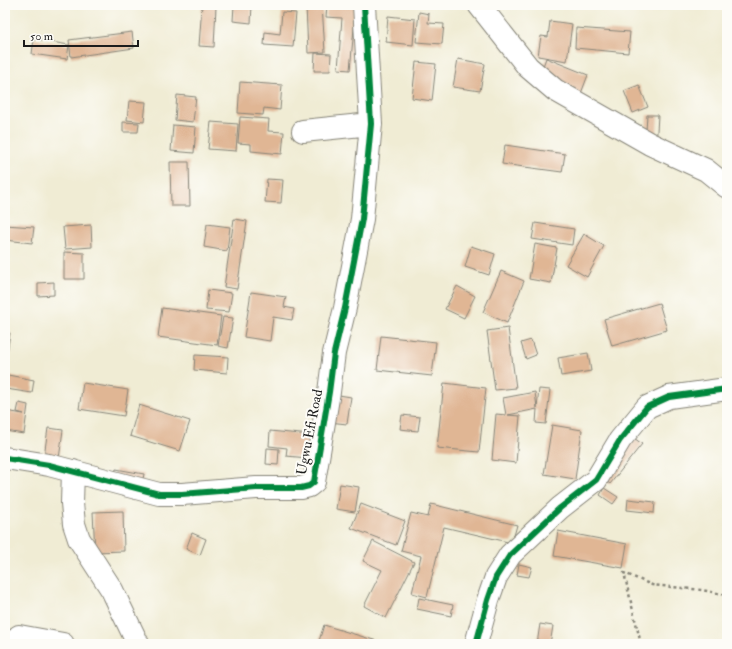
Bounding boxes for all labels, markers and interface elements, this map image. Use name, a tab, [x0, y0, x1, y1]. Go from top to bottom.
scale bar	[24, 22, 138, 48]
text: 50 m	[30, 29, 54, 44]
street label: Ugwu Efi Road	[293, 388, 326, 476]

